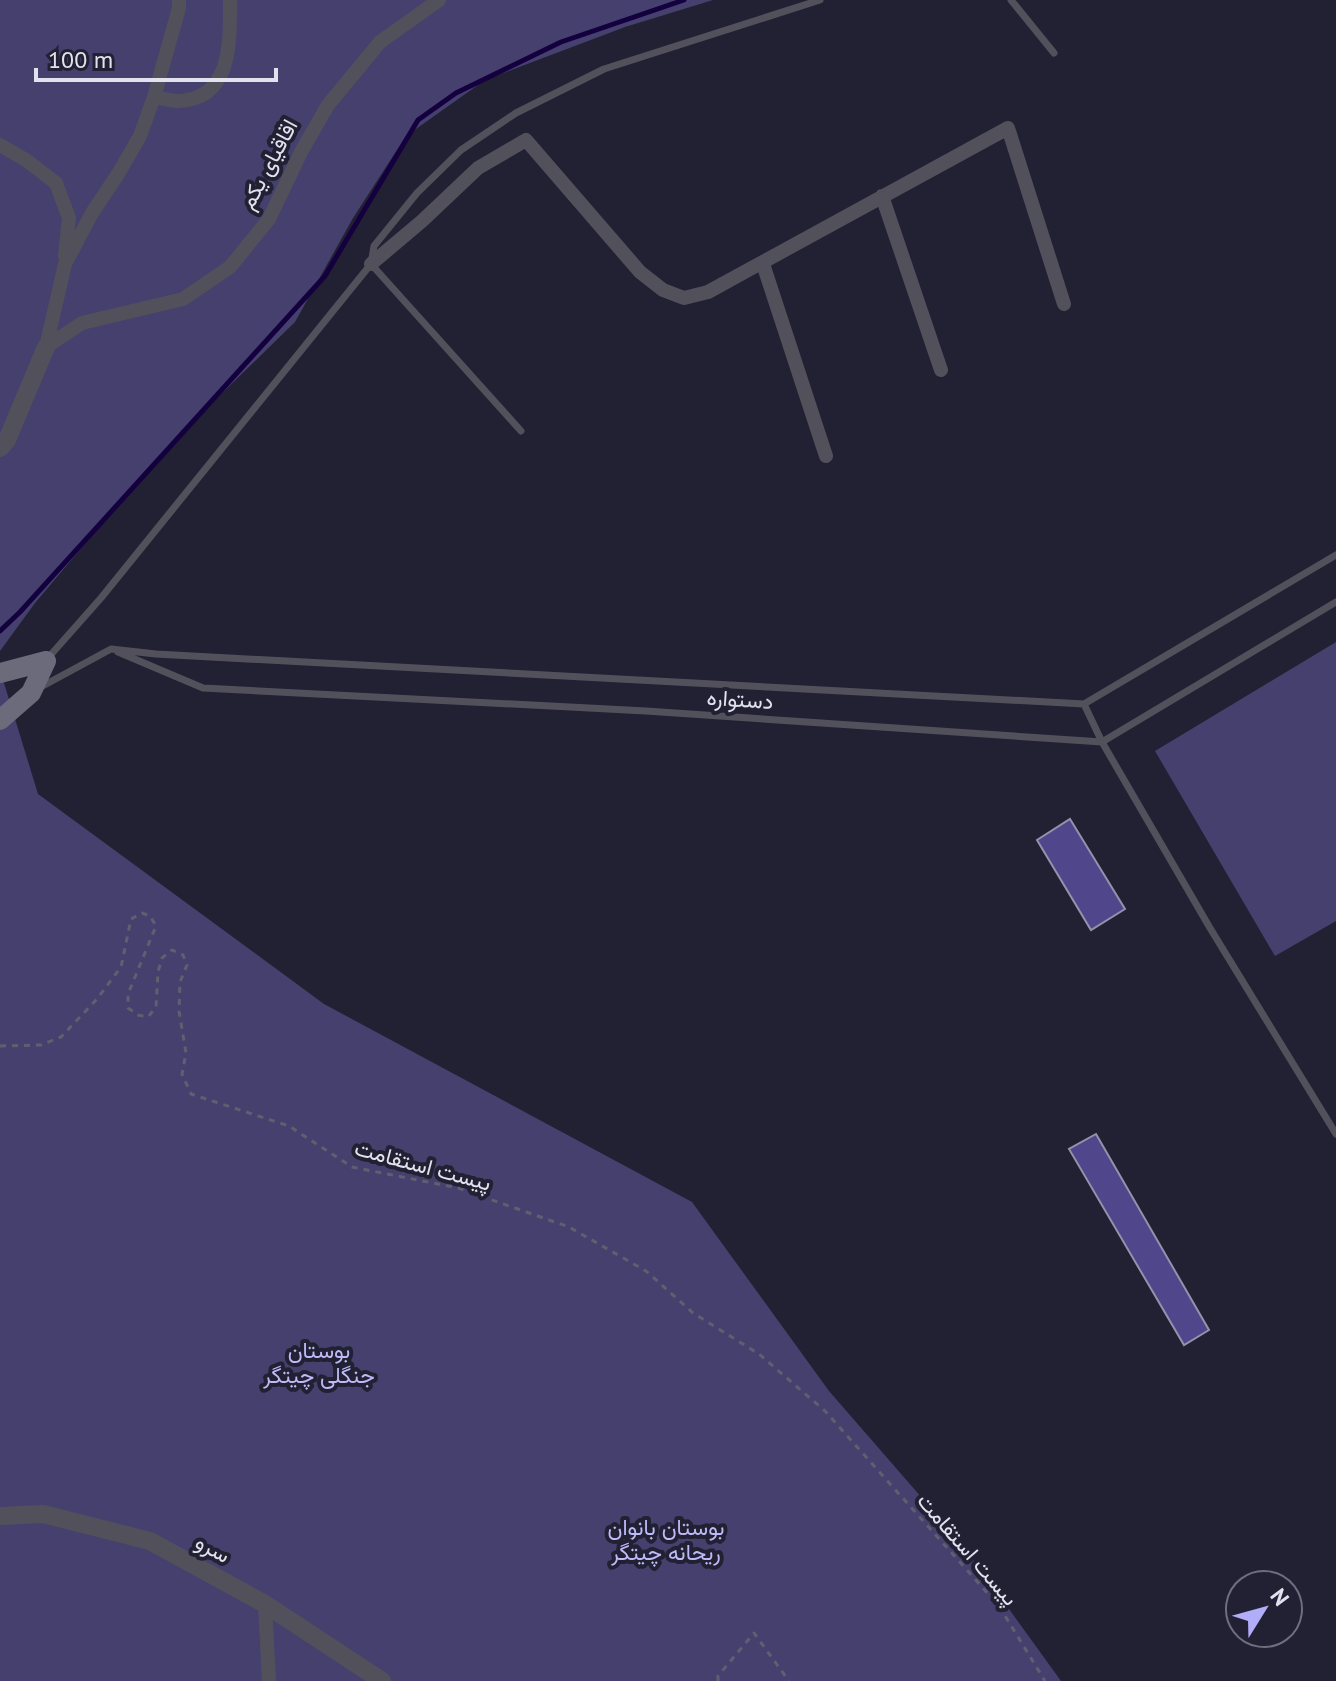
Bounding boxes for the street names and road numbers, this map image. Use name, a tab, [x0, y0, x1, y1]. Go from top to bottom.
street label: اقاقیای یکم	[233, 114, 304, 214]
street label: دستواره	[706, 683, 774, 715]
street label: پیست استقامت	[351, 1133, 494, 1198]
street label: پیست استقامت	[911, 1487, 1025, 1612]
street label: سرو	[191, 1527, 235, 1569]

